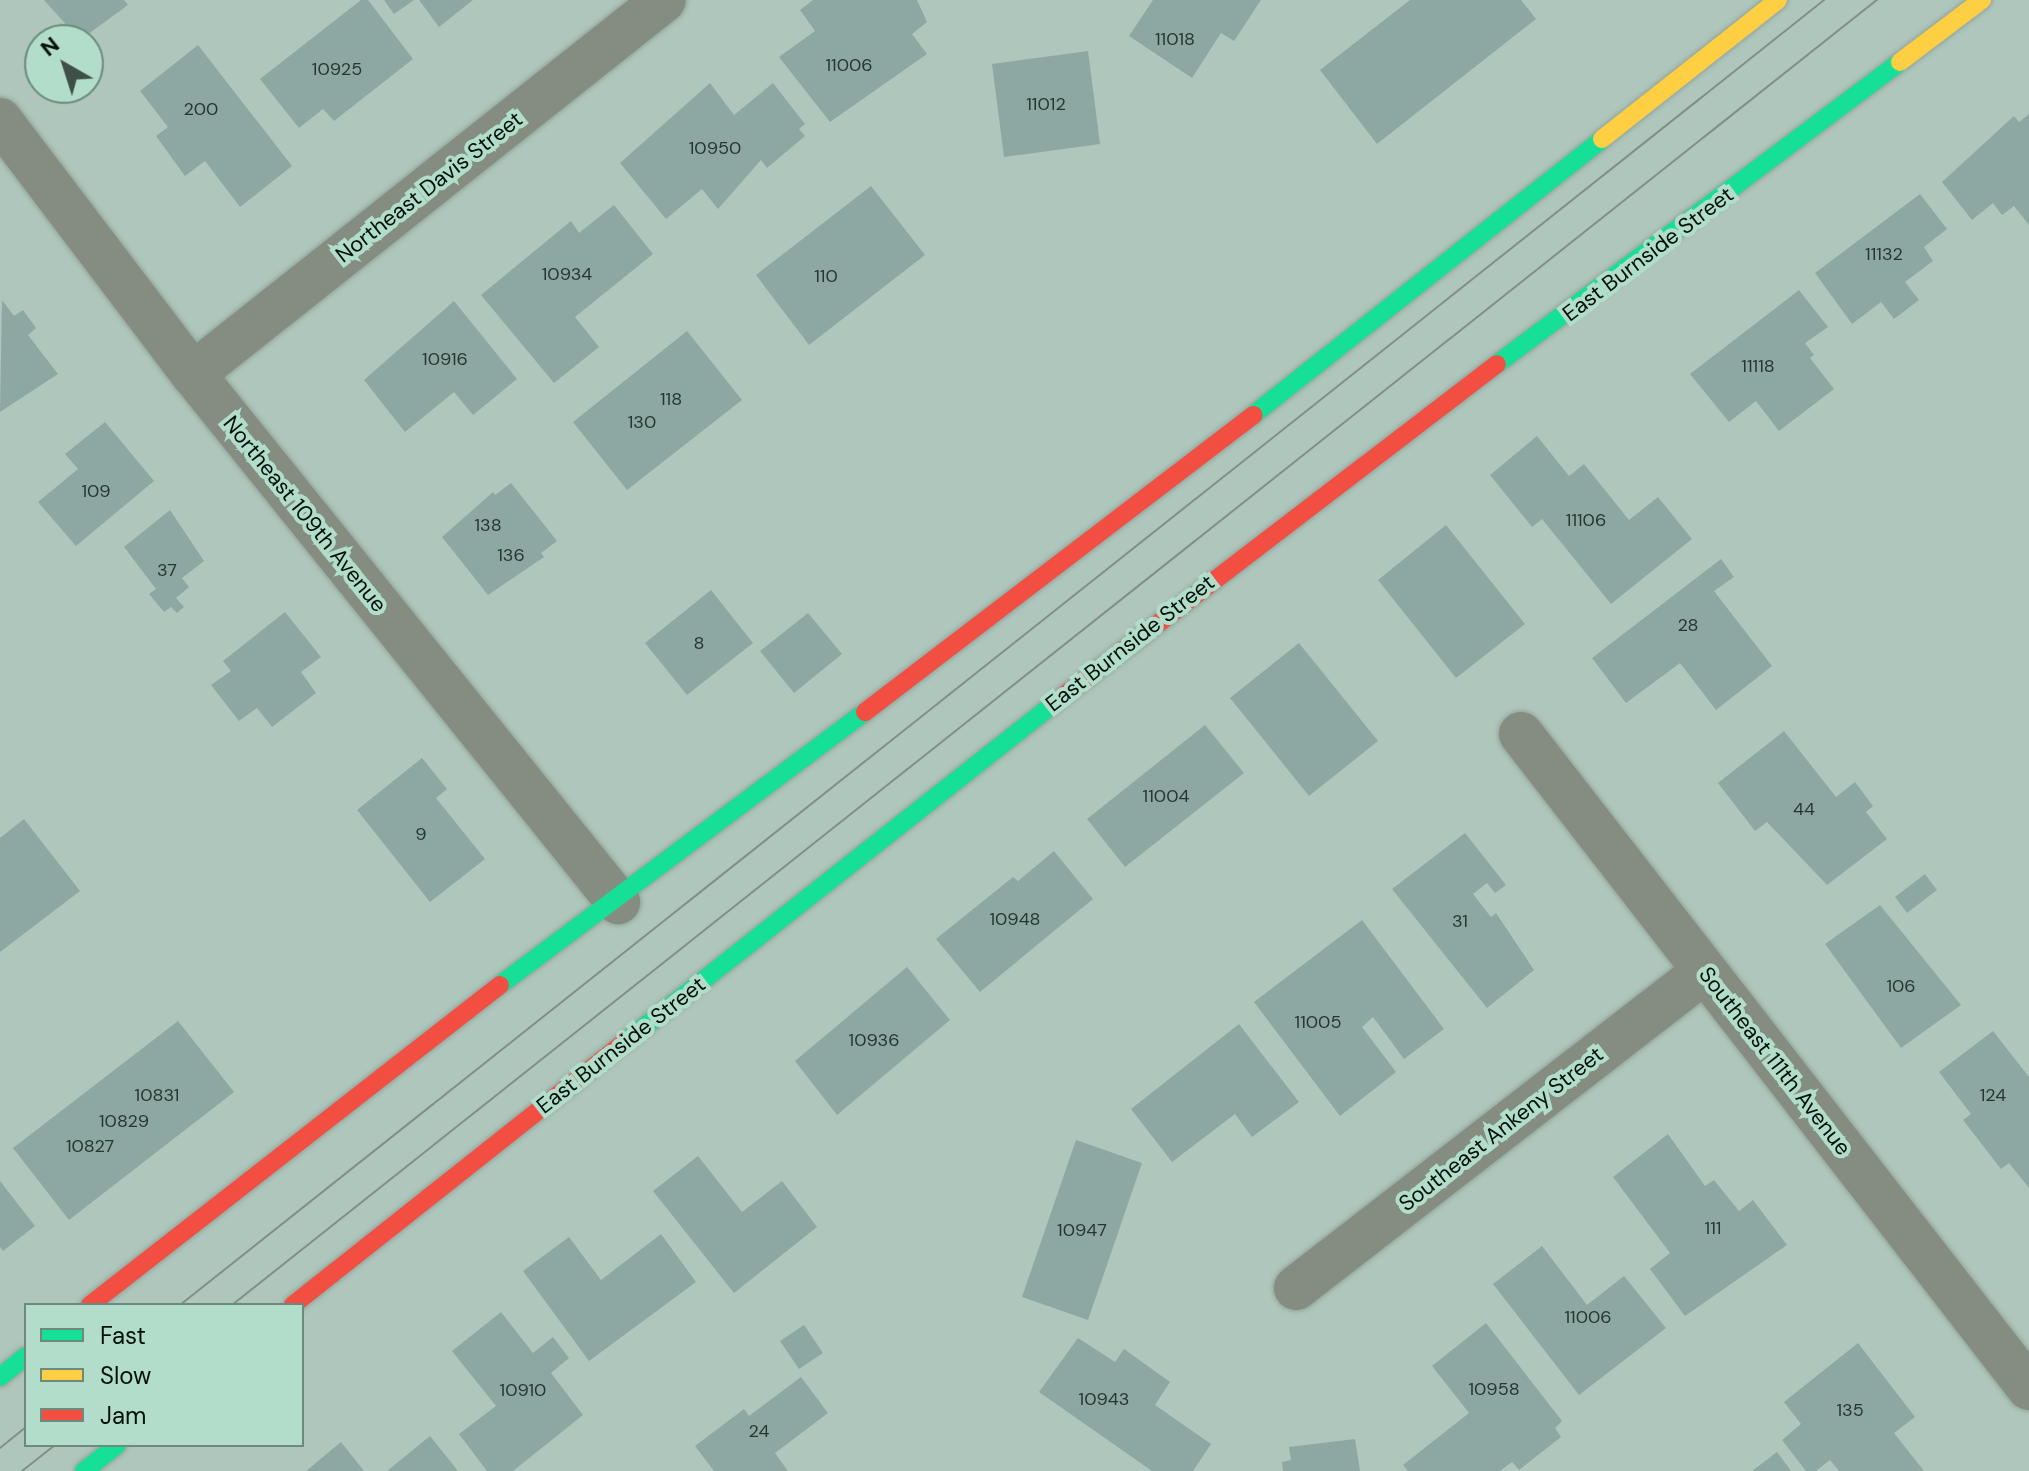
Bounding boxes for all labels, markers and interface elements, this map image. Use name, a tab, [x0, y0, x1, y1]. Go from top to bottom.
north arrow	[24, 24, 104, 104]
house number: 11018	[1155, 28, 1195, 50]
text: N	[34, 30, 65, 63]
house number: 11006	[825, 54, 873, 76]
house number: 10925	[312, 58, 362, 80]
house number: 11012	[1026, 93, 1066, 115]
house number: 200	[184, 98, 218, 120]
street label: Northeast Davis Street	[330, 106, 528, 268]
house number: 10950	[689, 137, 741, 159]
street label: East Burnside Street	[1557, 181, 1739, 327]
house number: 11132	[1865, 243, 1903, 265]
house number: 10934	[542, 263, 592, 285]
house number: 110	[814, 265, 838, 287]
house number: 10916	[422, 348, 468, 370]
house number: 11118	[1741, 355, 1775, 377]
house number: 118	[660, 388, 682, 410]
street label: Northeast 109th Avenue	[218, 411, 392, 617]
house number: 130	[628, 411, 656, 433]
house number: 109	[81, 480, 111, 502]
house number: 11106	[1566, 509, 1606, 531]
house number: 138	[474, 514, 502, 536]
house number: 136	[497, 544, 525, 566]
house number: 37	[157, 559, 177, 581]
street label: East Burnside Street	[1040, 569, 1220, 717]
house number: 28	[1677, 614, 1699, 636]
house number: 8	[694, 632, 704, 654]
house number: 11004	[1143, 785, 1189, 807]
house number: 44	[1793, 798, 1815, 820]
house number: 9	[415, 823, 427, 845]
house number: 10948	[989, 908, 1041, 930]
house number: 31	[1452, 910, 1468, 932]
street label: Southeast 111th Avenue	[1693, 962, 1857, 1160]
street label: East Burnside Street	[531, 971, 711, 1119]
house number: 106	[1886, 975, 1916, 997]
house number: 11005	[1295, 1011, 1341, 1033]
house number: 10936	[849, 1029, 899, 1051]
street label: Southeast Ankeny Street	[1394, 1041, 1608, 1217]
house number: 10831	[135, 1084, 179, 1106]
house number: 124	[1980, 1084, 2006, 1106]
house number: 10829	[99, 1110, 149, 1132]
house number: 10827	[66, 1135, 114, 1157]
house number: 111	[1705, 1217, 1721, 1239]
house number: 10947	[1057, 1219, 1107, 1241]
legend	[24, 1303, 304, 1447]
house number: 11006	[1564, 1306, 1612, 1328]
text: Fast	[100, 1320, 146, 1351]
text: Slow	[100, 1360, 151, 1391]
house number: 10958	[1468, 1378, 1520, 1400]
house number: 10910	[500, 1379, 546, 1401]
house number: 10943	[1079, 1388, 1129, 1410]
house number: 135	[1836, 1399, 1864, 1421]
text: Jam	[100, 1400, 146, 1431]
house number: 24	[749, 1420, 769, 1442]

